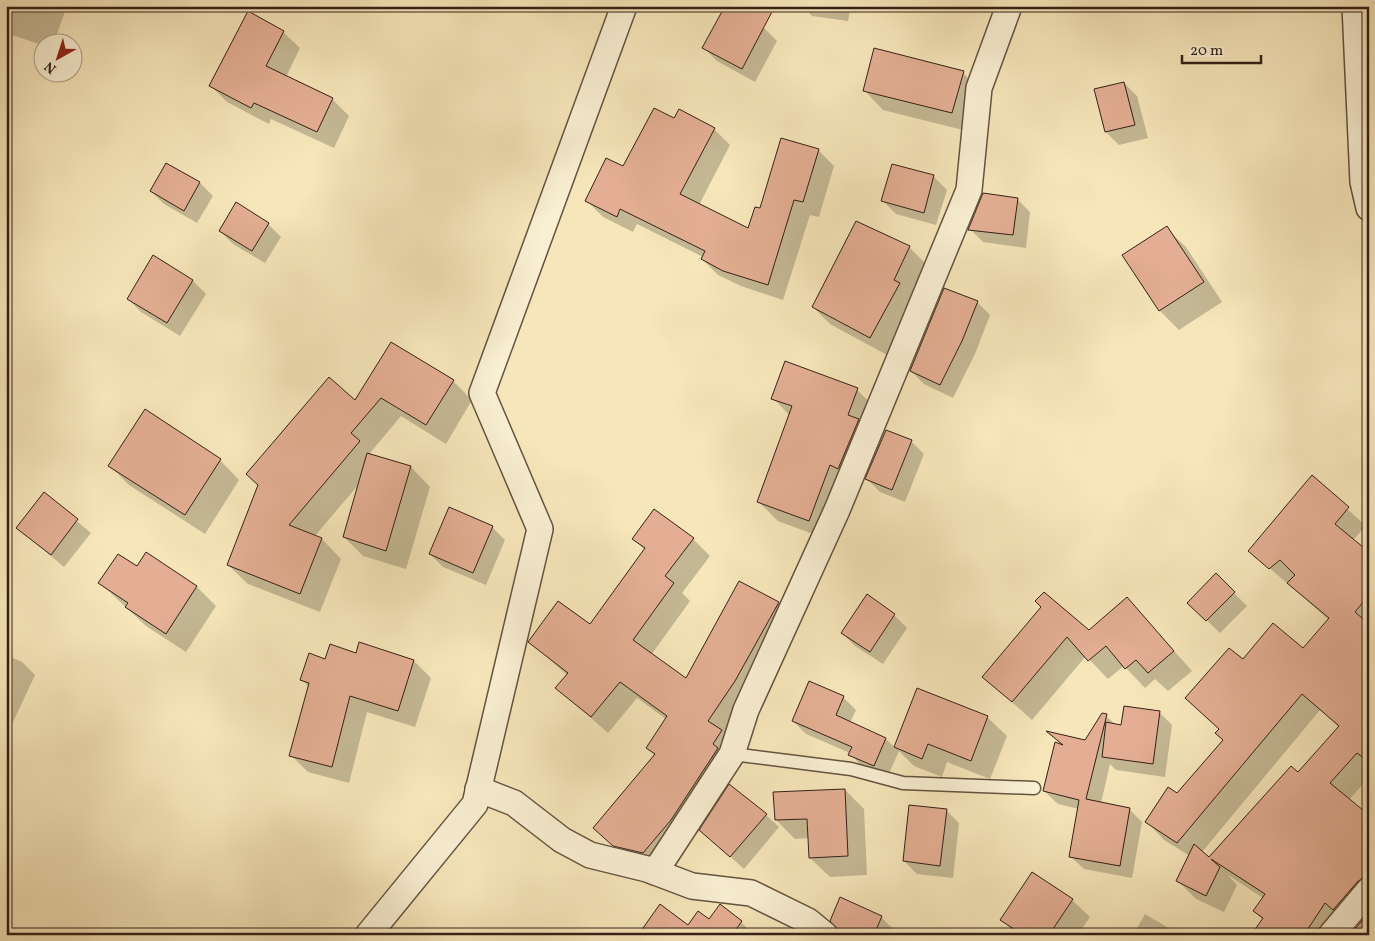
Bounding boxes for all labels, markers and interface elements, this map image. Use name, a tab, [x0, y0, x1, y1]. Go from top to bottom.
north arrow	[32, 32, 82, 82]
scale bar	[1182, 32, 1261, 64]
text: 20 m	[1190, 41, 1223, 62]
text: N	[41, 56, 61, 78]

